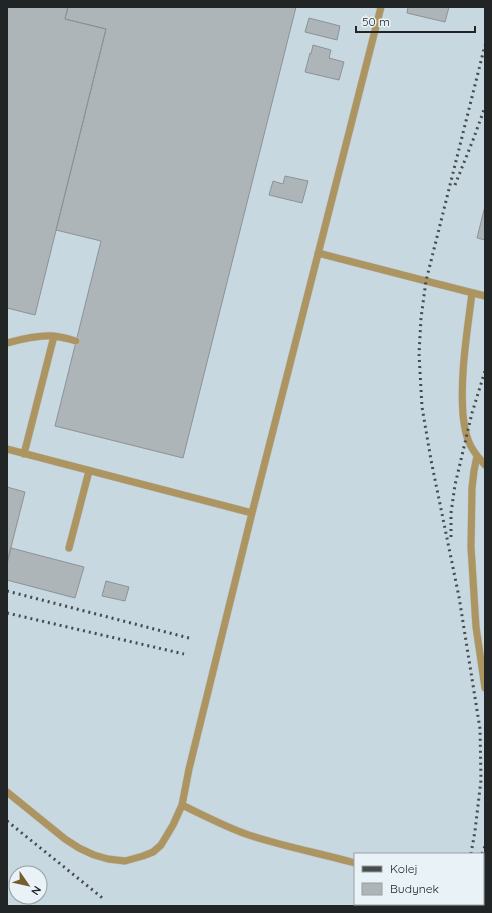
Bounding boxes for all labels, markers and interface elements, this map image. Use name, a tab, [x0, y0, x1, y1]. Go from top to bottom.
scale bar	[356, 8, 475, 34]
text: 50 m	[362, 14, 390, 29]
legend	[354, 853, 484, 905]
text: Kolej	[390, 861, 418, 876]
north arrow	[8, 865, 48, 905]
text: Budynek	[390, 881, 439, 896]
text: N	[28, 883, 44, 898]

